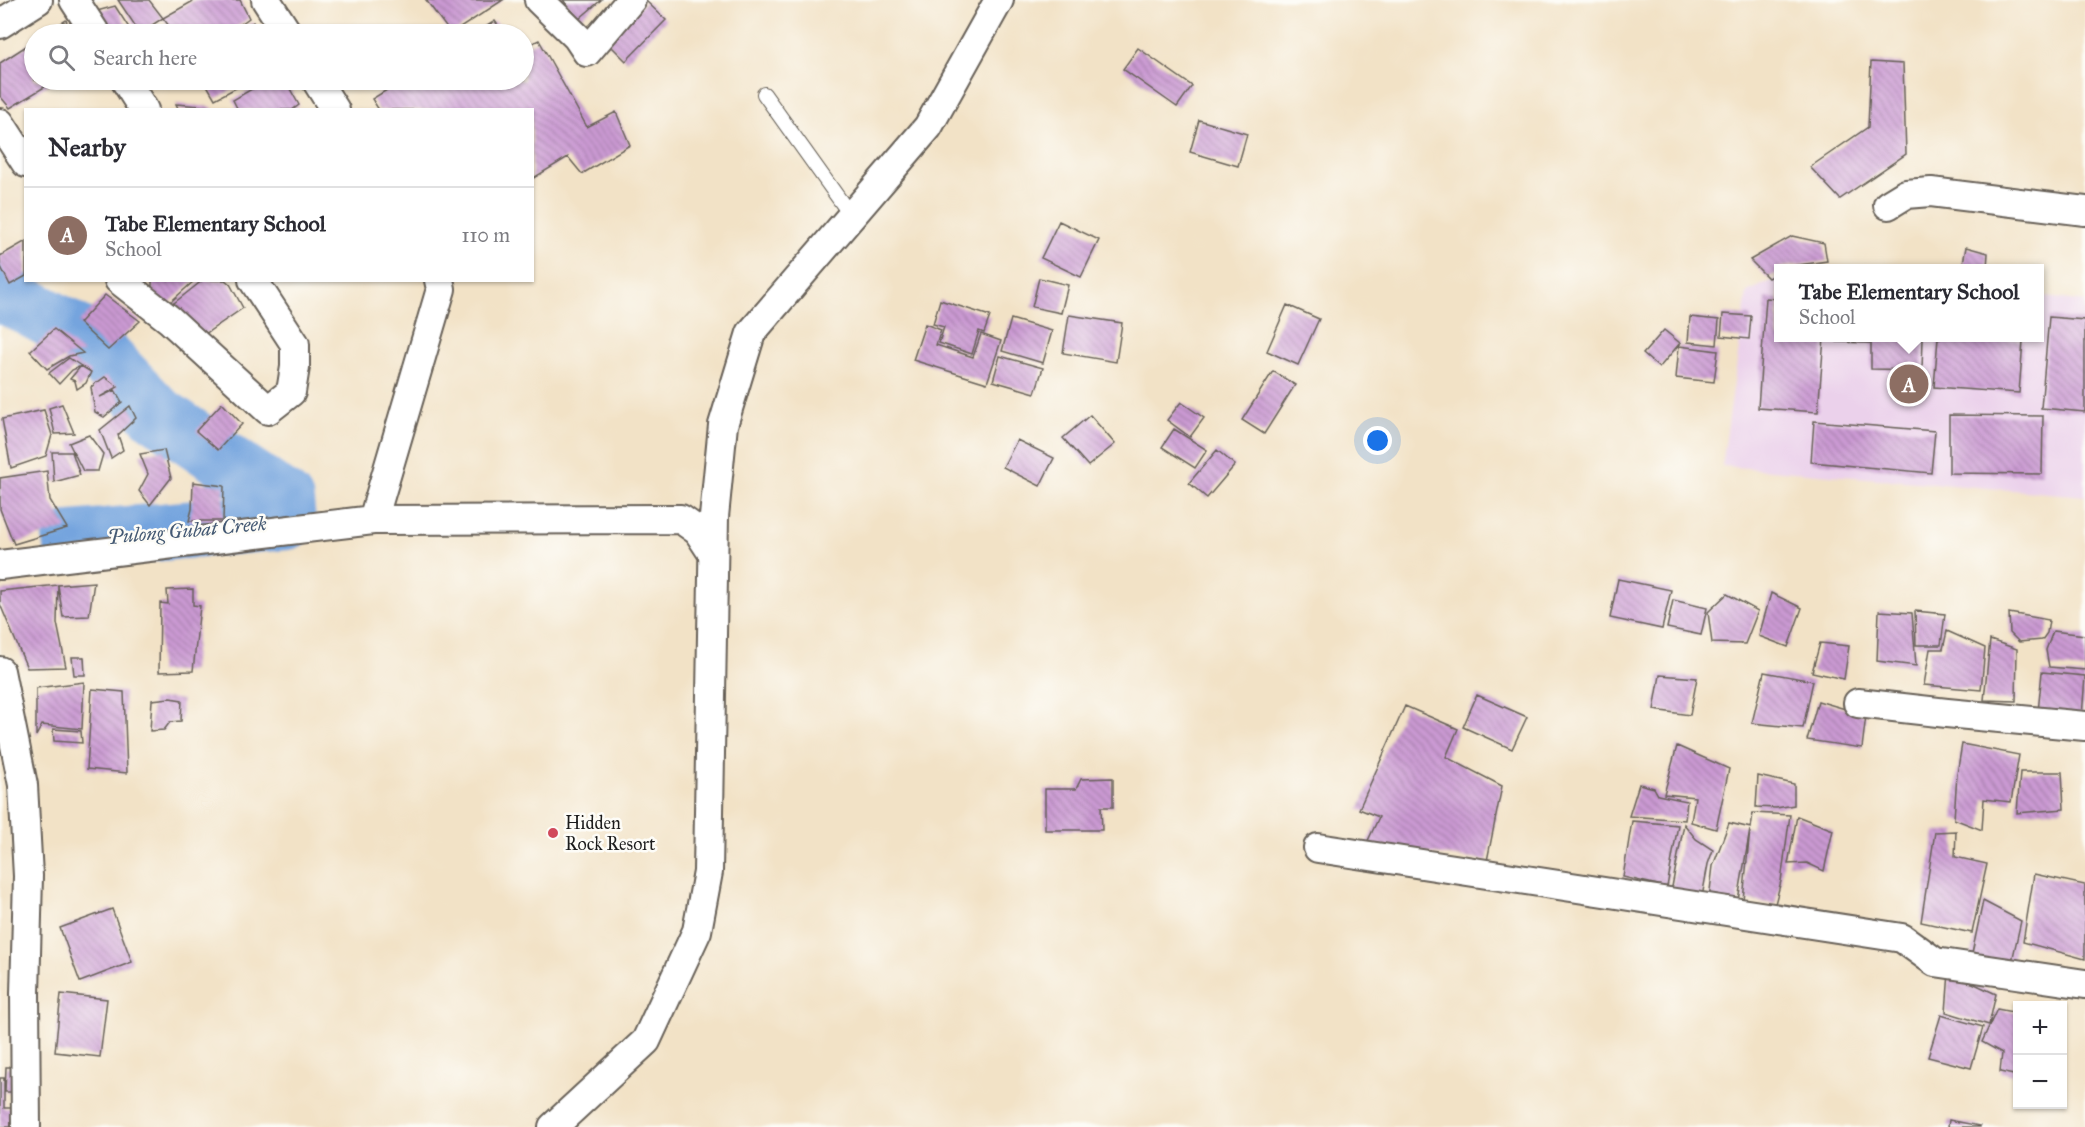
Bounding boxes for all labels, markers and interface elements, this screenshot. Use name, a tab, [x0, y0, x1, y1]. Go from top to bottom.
search box	[24, 24, 534, 90]
icon: search	[45, 41, 78, 74]
text: Search here	[93, 44, 197, 71]
text: Nearby	[48, 131, 126, 163]
text: Tabe Elementary School	[105, 210, 326, 237]
text: A	[61, 223, 74, 247]
text: 110 m	[462, 223, 510, 247]
text: School	[105, 237, 162, 261]
popup	[1774, 264, 2044, 342]
text: Tabe Elementary School	[1799, 278, 2019, 305]
text: School	[1799, 305, 1855, 329]
pin: A	[1890, 362, 1928, 406]
your location	[1363, 426, 1392, 455]
water label: Pulong Gubat Creek	[107, 511, 268, 549]
place label: Hidden Rock Resort	[565, 812, 656, 855]
marker: Hidden Rock Resort	[546, 826, 560, 840]
map controls	[2013, 1001, 2067, 1109]
button: +	[2013, 1001, 2067, 1055]
button: −	[2013, 1055, 2067, 1109]

